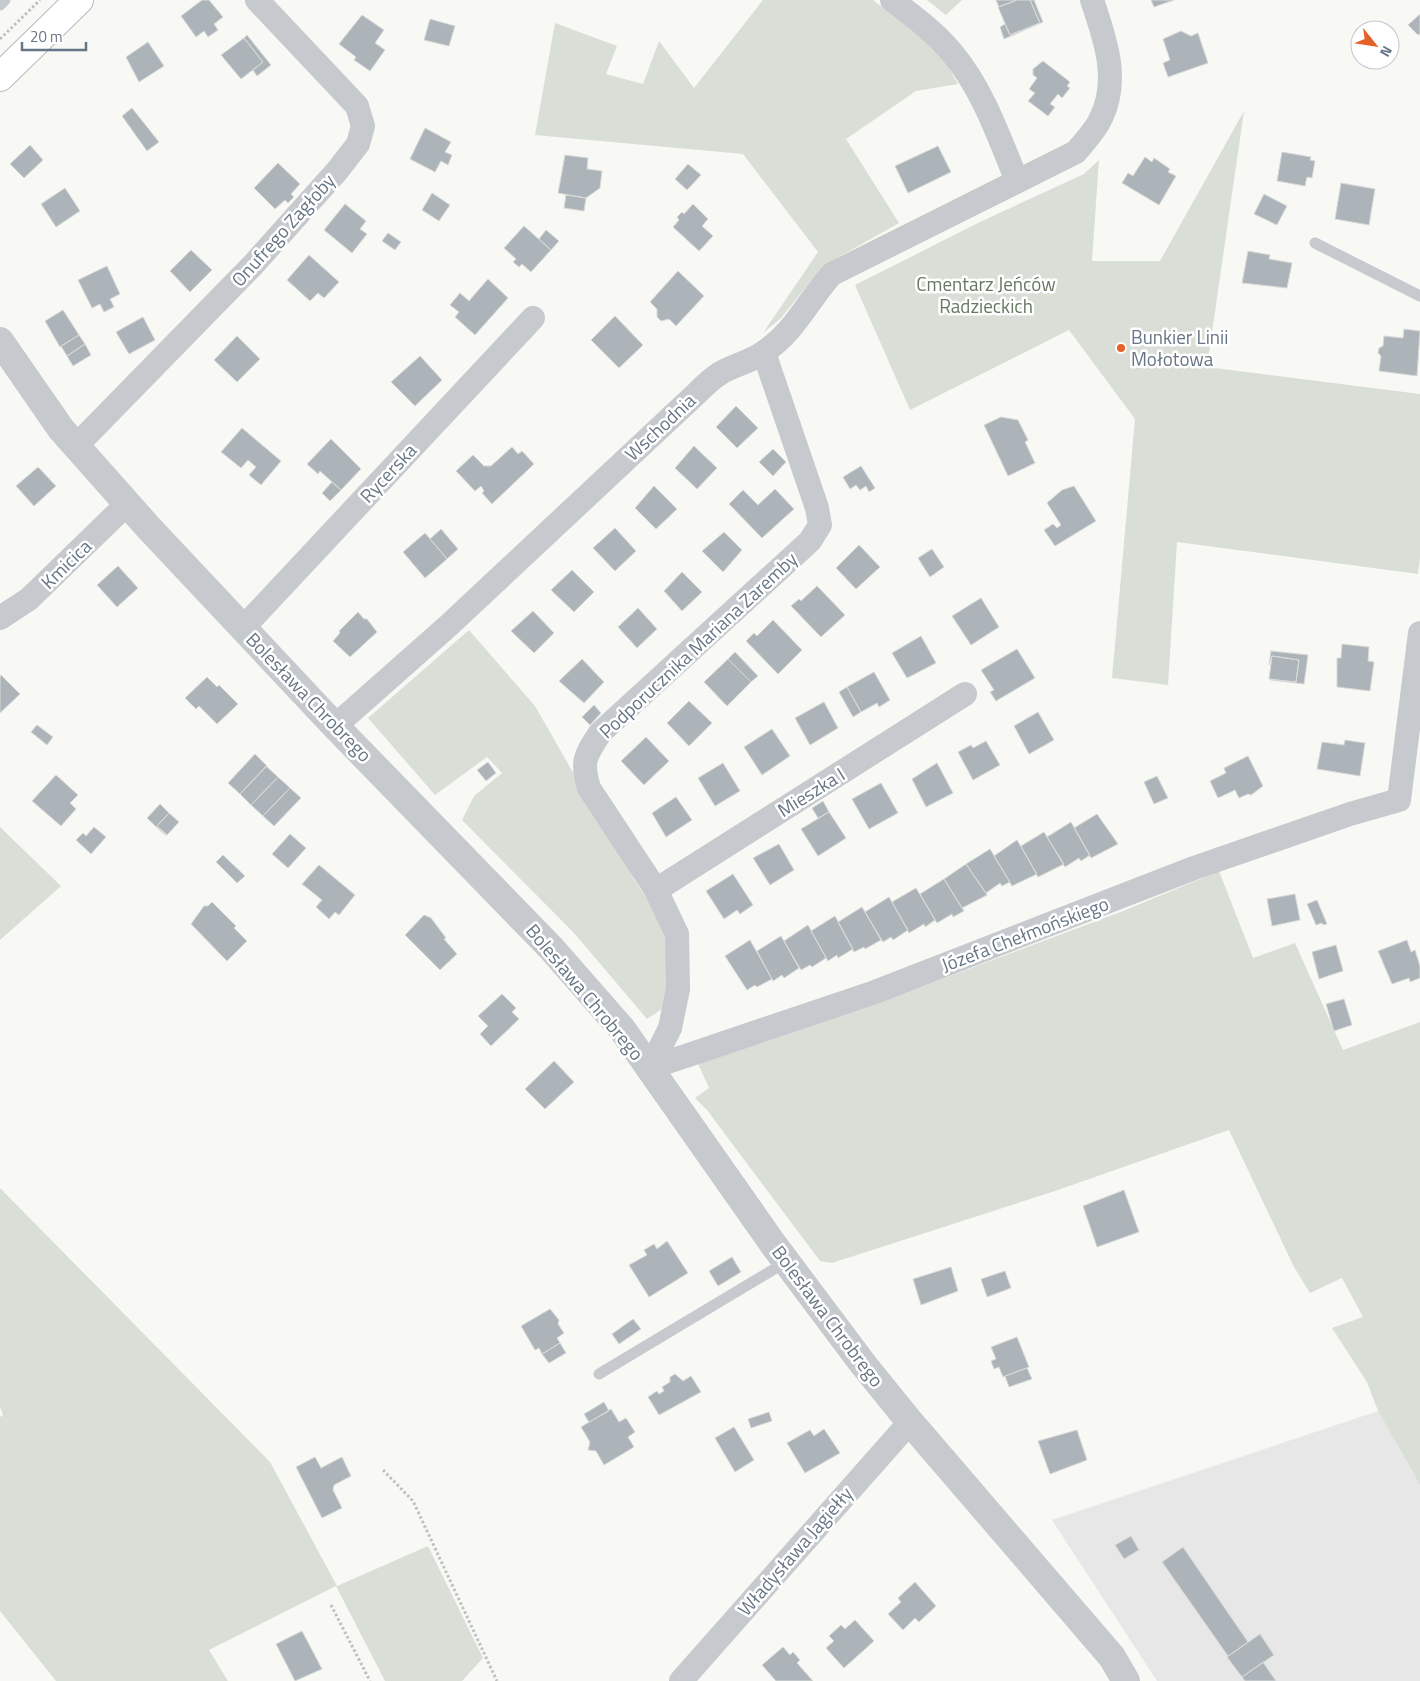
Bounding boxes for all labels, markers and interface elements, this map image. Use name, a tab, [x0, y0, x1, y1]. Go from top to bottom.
scale bar	[22, 20, 86, 52]
north arrow	[1350, 20, 1400, 70]
text: 20 m	[30, 25, 63, 48]
text: N	[1375, 42, 1398, 61]
street label: Onufrego Zagłoby	[224, 167, 341, 293]
park label: Cmentarz Jeńców Radzieckich	[916, 269, 1056, 320]
place label: Bunkier Linii Mołotowa	[1131, 322, 1228, 373]
marker: Bunkier Linii Mołotowa	[1115, 342, 1127, 354]
street label: Wschodnia	[618, 386, 702, 467]
street label: Rycerska	[352, 436, 423, 509]
street label: Kmicica	[34, 532, 98, 595]
street label: Podporucznika Mariana Zaremby	[592, 545, 803, 745]
street label: Bolesława Chrobrego	[240, 625, 379, 768]
street label: Mieszka I	[771, 760, 850, 824]
street label: Józefa Chełmońskiego	[937, 888, 1113, 979]
street label: Bolesława Chrobrego	[519, 917, 651, 1066]
street label: Bolesława Chrobrego	[765, 1239, 891, 1393]
street label: Władysława Jagiełły	[730, 1480, 859, 1622]

